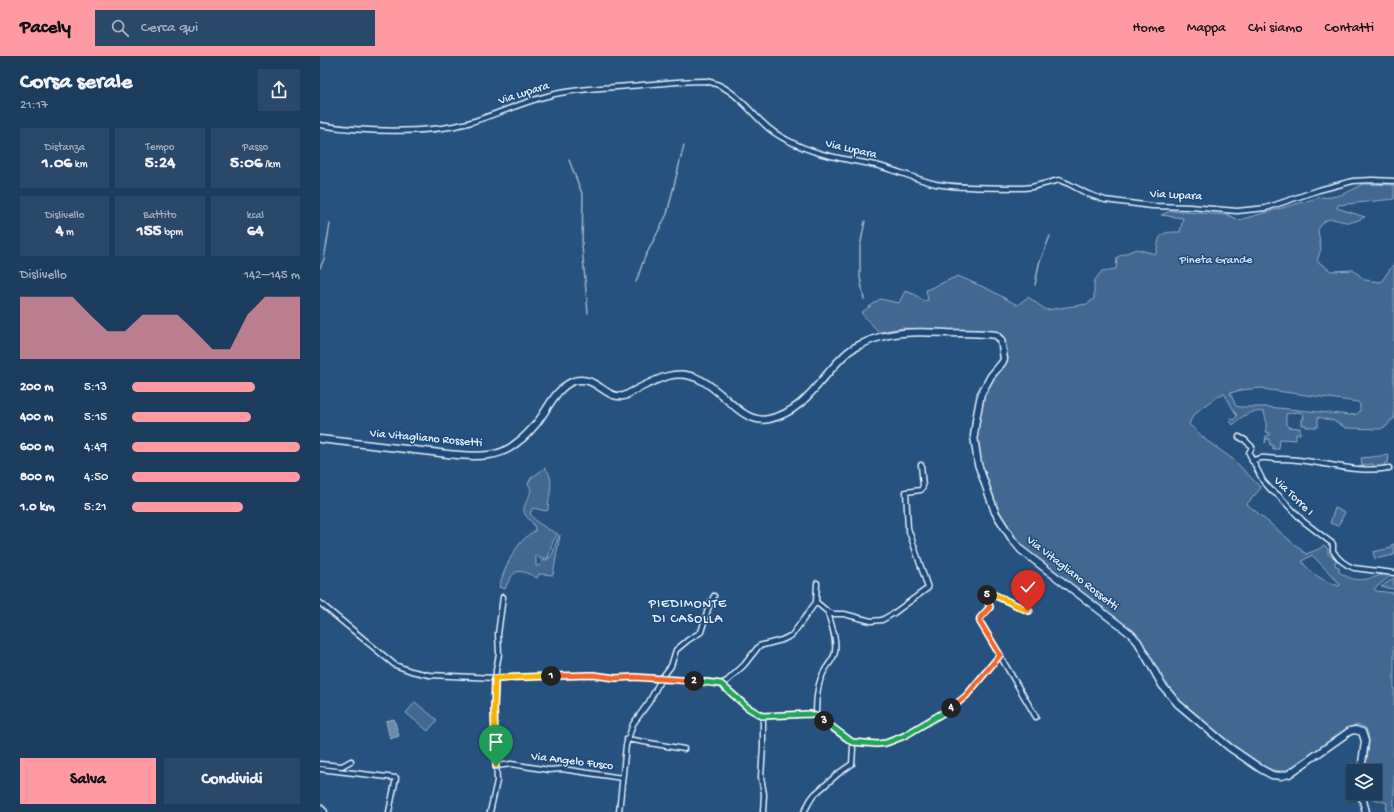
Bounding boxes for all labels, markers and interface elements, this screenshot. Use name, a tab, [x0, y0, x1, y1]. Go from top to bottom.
search box	[95, 10, 375, 46]
text: Pacely	[20, 17, 71, 40]
icon: search	[109, 17, 131, 39]
text: Cerca qui	[141, 19, 198, 37]
text: Home	[1132, 20, 1165, 37]
text: Mappa	[1187, 20, 1226, 37]
text: Chi siamo	[1248, 20, 1303, 37]
text: Contatti	[1325, 20, 1374, 37]
button: share	[258, 69, 300, 111]
text: Corsa serale	[20, 70, 132, 96]
street label: Via Lupara	[496, 79, 551, 109]
text: 21:17	[20, 98, 48, 113]
street label: Via Lupara	[823, 137, 878, 163]
text: Distanza	[44, 142, 85, 154]
text: Tempo	[146, 142, 174, 154]
text: Passo	[242, 142, 268, 154]
text: 1.06	[42, 154, 72, 174]
text: 5:24	[145, 154, 175, 174]
text: 5:06	[230, 154, 263, 174]
text: km	[72, 159, 88, 171]
text: /km	[263, 159, 281, 171]
street label: Via Lupara	[1149, 188, 1203, 204]
text: Dislivello	[45, 210, 84, 222]
text: Battito	[143, 210, 177, 222]
text: kcal	[247, 210, 264, 222]
text: 4	[55, 222, 63, 242]
text: 155	[137, 222, 162, 242]
text: 64	[247, 222, 264, 242]
text: m	[63, 227, 74, 239]
text: bpm	[162, 227, 183, 239]
park label: Pineta Grande	[1179, 254, 1253, 268]
text: Dislivello	[20, 268, 67, 283]
text: 142–145 m	[244, 268, 300, 283]
text: 200 m	[20, 380, 53, 395]
text: 5:13	[84, 380, 107, 395]
text: 400 m	[20, 410, 53, 425]
text: 5:15	[84, 410, 107, 425]
street label: Via Vitagliano Rossetti	[368, 427, 483, 451]
text: 600 m	[20, 440, 54, 455]
text: 4:49	[84, 440, 107, 455]
text: 800 m	[20, 470, 54, 485]
text: 4:50	[84, 470, 108, 485]
street label: Via Torre I	[1269, 474, 1316, 519]
text: 1.0 km	[20, 500, 55, 515]
text: 5:21	[84, 500, 107, 515]
street label: Via Vitagliano Rossetti	[1022, 533, 1121, 615]
pin	[1011, 570, 1045, 611]
icon: check	[1017, 576, 1039, 598]
pin: 5	[977, 585, 997, 605]
text: 5	[984, 589, 990, 601]
district label: PIEDIMONTE DI CASOLLA	[648, 597, 727, 627]
pin: 1	[541, 666, 561, 686]
text: 1	[549, 670, 553, 682]
pin: 2	[684, 671, 704, 691]
text: 2	[691, 675, 697, 687]
pin: 4	[941, 698, 961, 718]
text: 4	[948, 702, 954, 714]
pin: 3	[814, 711, 834, 731]
text: 3	[821, 715, 827, 727]
pin	[479, 725, 513, 766]
icon: arrive	[485, 731, 507, 753]
street label: Via Angelo Fusco	[529, 750, 614, 774]
button: Salva	[20, 758, 156, 804]
button: Condividi	[164, 758, 300, 804]
map controls	[1346, 764, 1382, 800]
button: layers	[1346, 764, 1382, 800]

